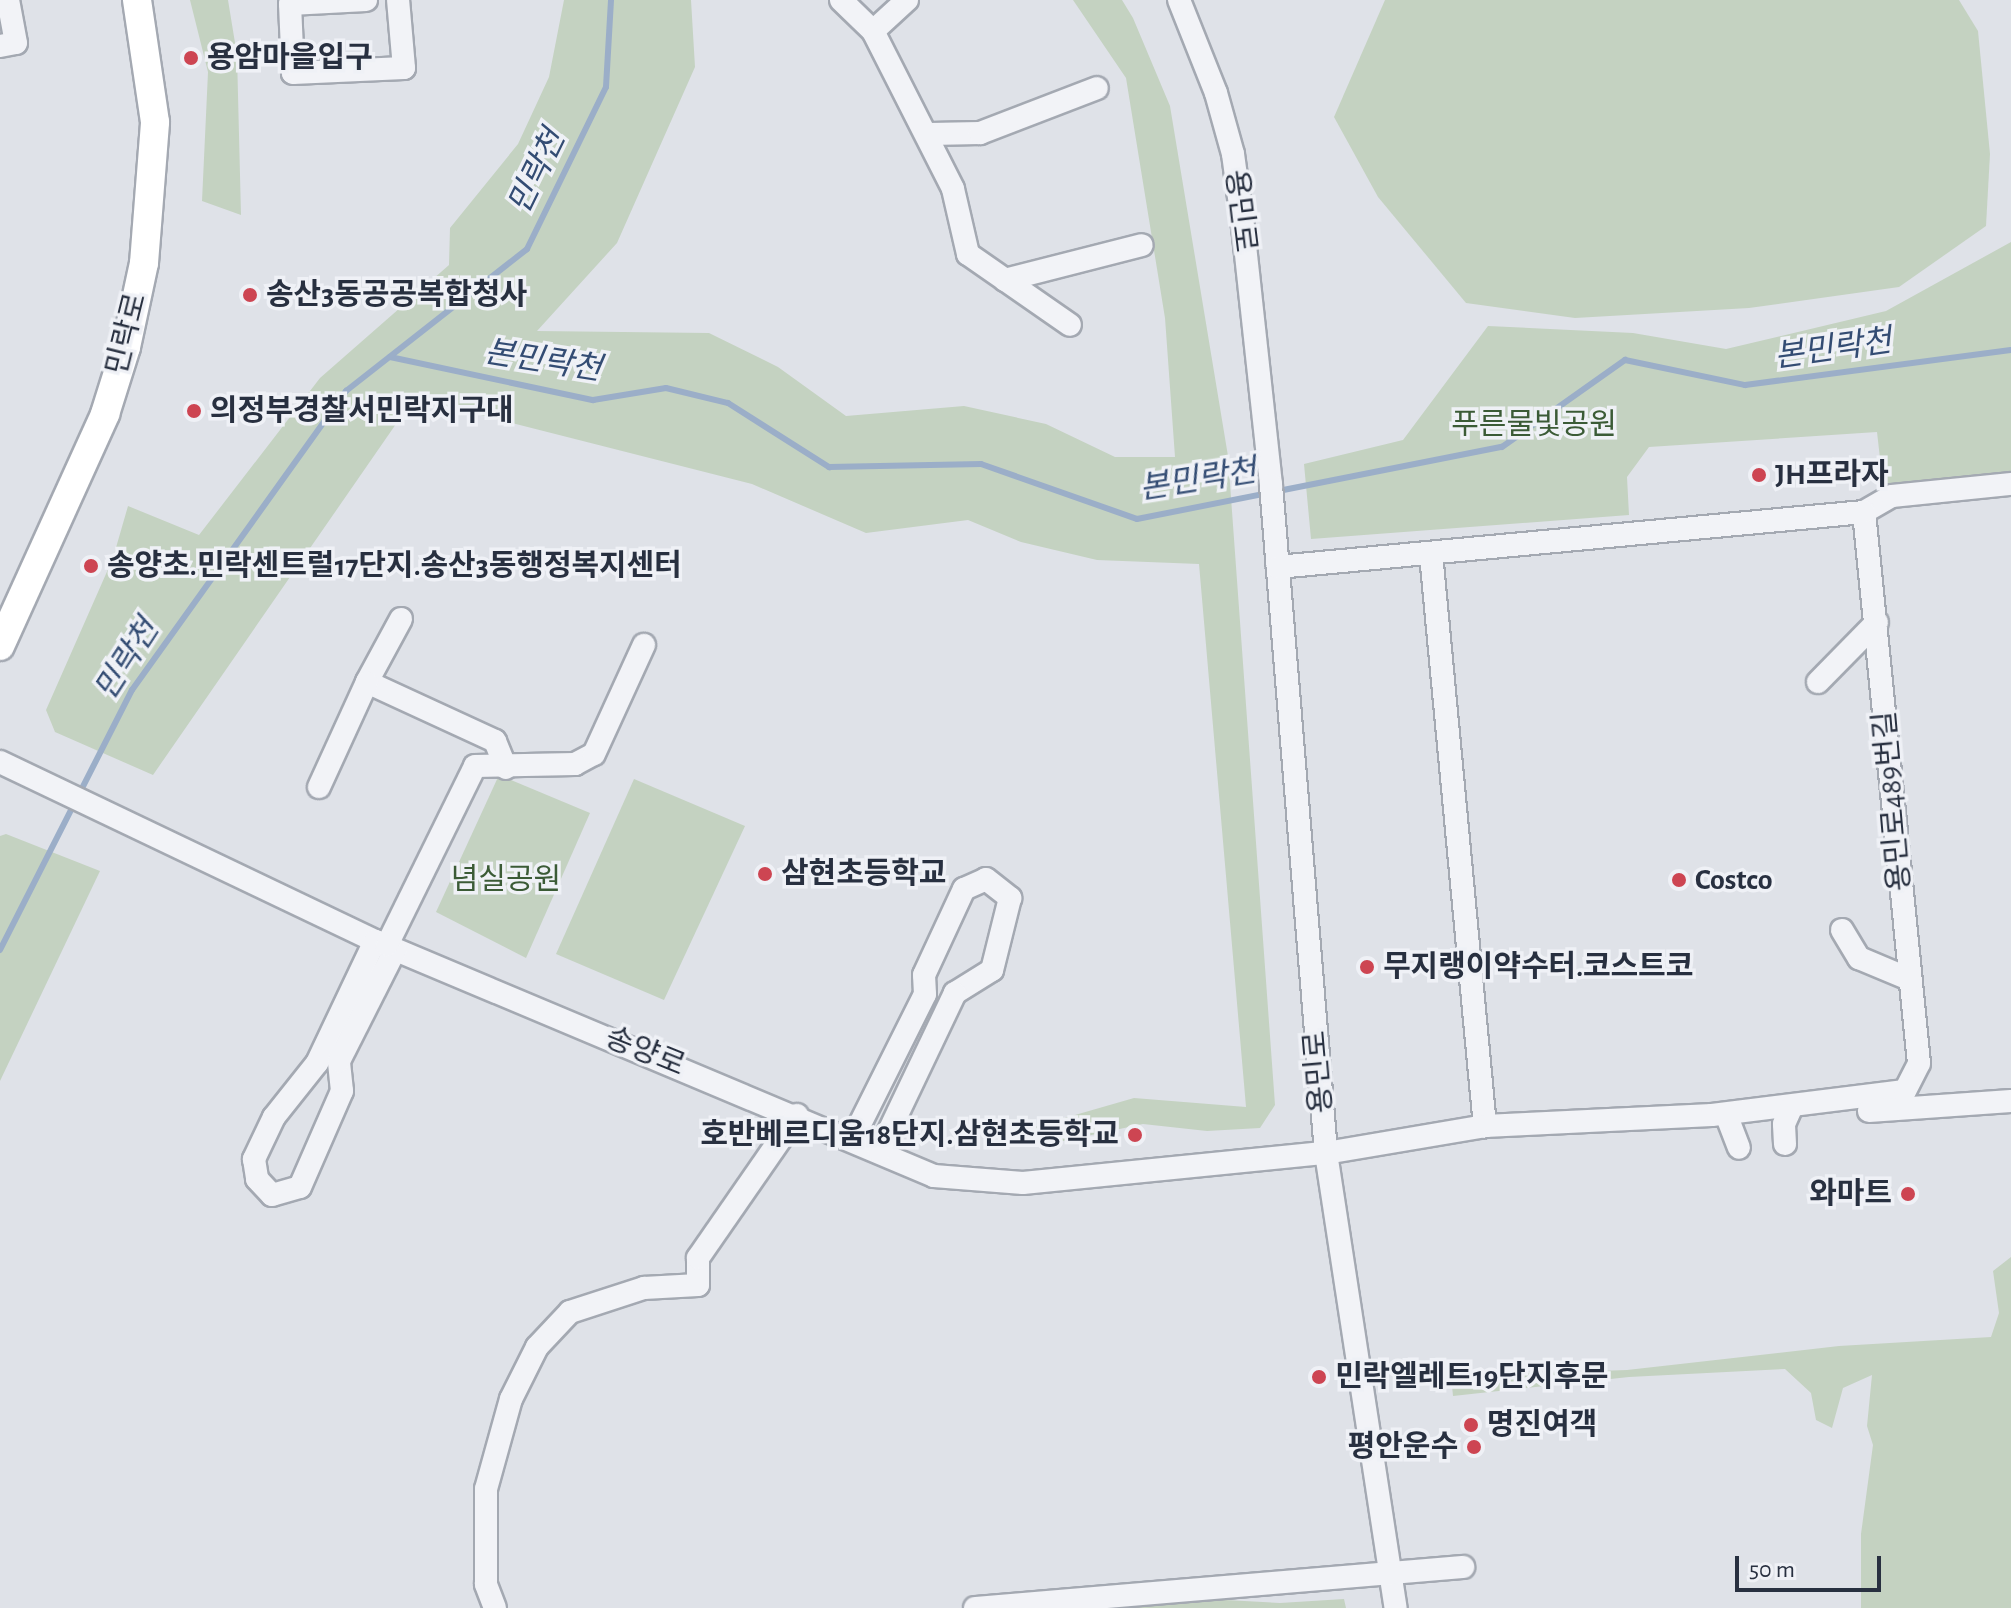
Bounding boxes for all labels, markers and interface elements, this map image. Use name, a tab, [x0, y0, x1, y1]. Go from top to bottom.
place label: 용암마을입구	[207, 40, 373, 76]
marker: 용암마을입구	[182, 49, 200, 67]
water label: 민락천	[500, 124, 574, 220]
street label: 용민로	[1217, 168, 1263, 254]
place label: 송산3동공공복합청사	[266, 277, 527, 313]
marker: 송산3동공공복합청사	[241, 286, 259, 304]
street label: 민락로	[100, 289, 154, 379]
water label: 본민락천	[1772, 322, 1894, 376]
water label: 본민락천	[482, 333, 604, 389]
place label: 의정부경찰서민락지구대	[210, 393, 514, 429]
marker: 의정부경찰서민락지구대	[185, 402, 203, 420]
park label: 푸른물빛공원	[1451, 407, 1617, 443]
water label: 본민락천	[1137, 452, 1259, 508]
place label: JH프라자	[1775, 457, 1889, 493]
marker: JH프라자	[1750, 466, 1768, 484]
place label: 송양초.민락센트럴17단지.송산3동행정복지센터	[107, 548, 682, 584]
marker: 송양초.민락센트럴17단지.송산3동행정복지센터	[82, 557, 100, 575]
water label: 민락천	[87, 613, 167, 707]
street label: 용민로489번길	[1867, 709, 1919, 893]
place label: 삼현초등학교	[781, 856, 947, 892]
park label: 념실공원	[451, 862, 561, 898]
place label: Costco	[1695, 862, 1773, 898]
marker: 삼현초등학교	[756, 865, 774, 883]
marker: Costco	[1670, 871, 1688, 889]
place label: 무지랭이약수터.코스트코	[1383, 949, 1693, 985]
marker: 무지랭이약수터.코스트코	[1358, 958, 1376, 976]
street label: 송양로	[600, 1020, 690, 1084]
street label: 용민로	[1297, 1029, 1341, 1115]
place label: 호반베르디움18단지.삼현초등학교	[700, 1117, 1119, 1153]
marker: 호반베르디움18단지.삼현초등학교	[1126, 1126, 1144, 1144]
place label: 와마트	[1809, 1176, 1892, 1212]
marker: 와마트	[1899, 1185, 1917, 1203]
place label: 민락엘레트19단지후문	[1335, 1359, 1609, 1395]
marker: 민락엘레트19단지후문	[1310, 1368, 1328, 1386]
place label: 명진여객	[1487, 1407, 1597, 1443]
marker: 명진여객	[1462, 1416, 1480, 1434]
place label: 평안운수	[1348, 1429, 1458, 1465]
marker: 평안운수	[1465, 1438, 1483, 1456]
scale bar	[1739, 1540, 1885, 1590]
text: 50 m	[1749, 1558, 1795, 1582]

